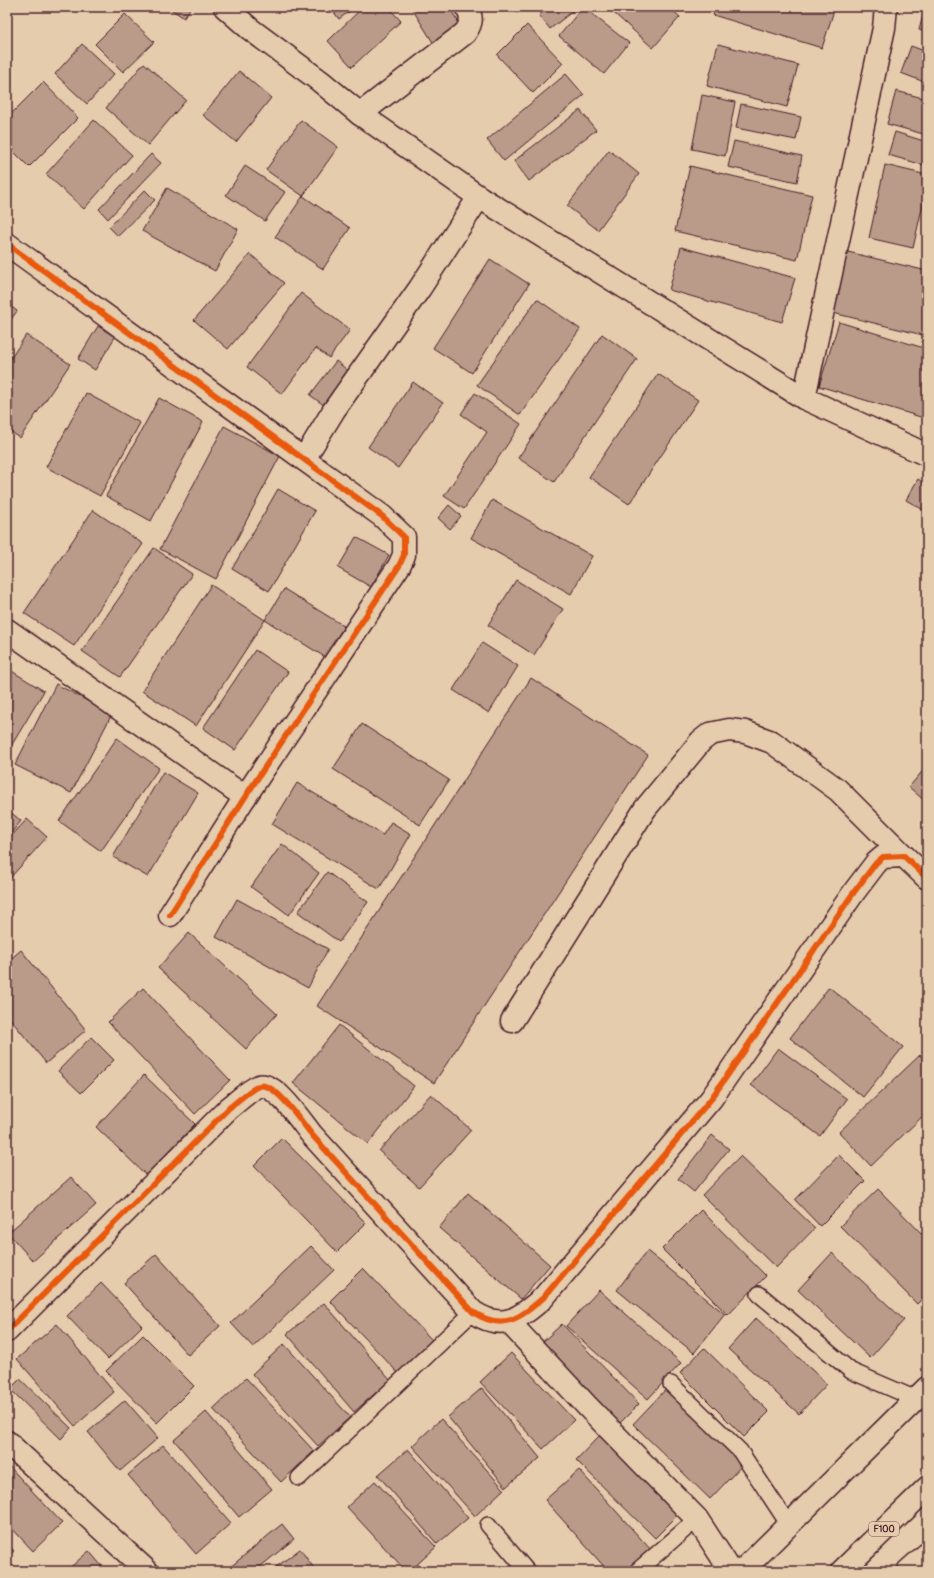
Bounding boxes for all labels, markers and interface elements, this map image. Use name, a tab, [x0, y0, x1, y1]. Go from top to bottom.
road number: F100	[869, 1522, 899, 1536]

